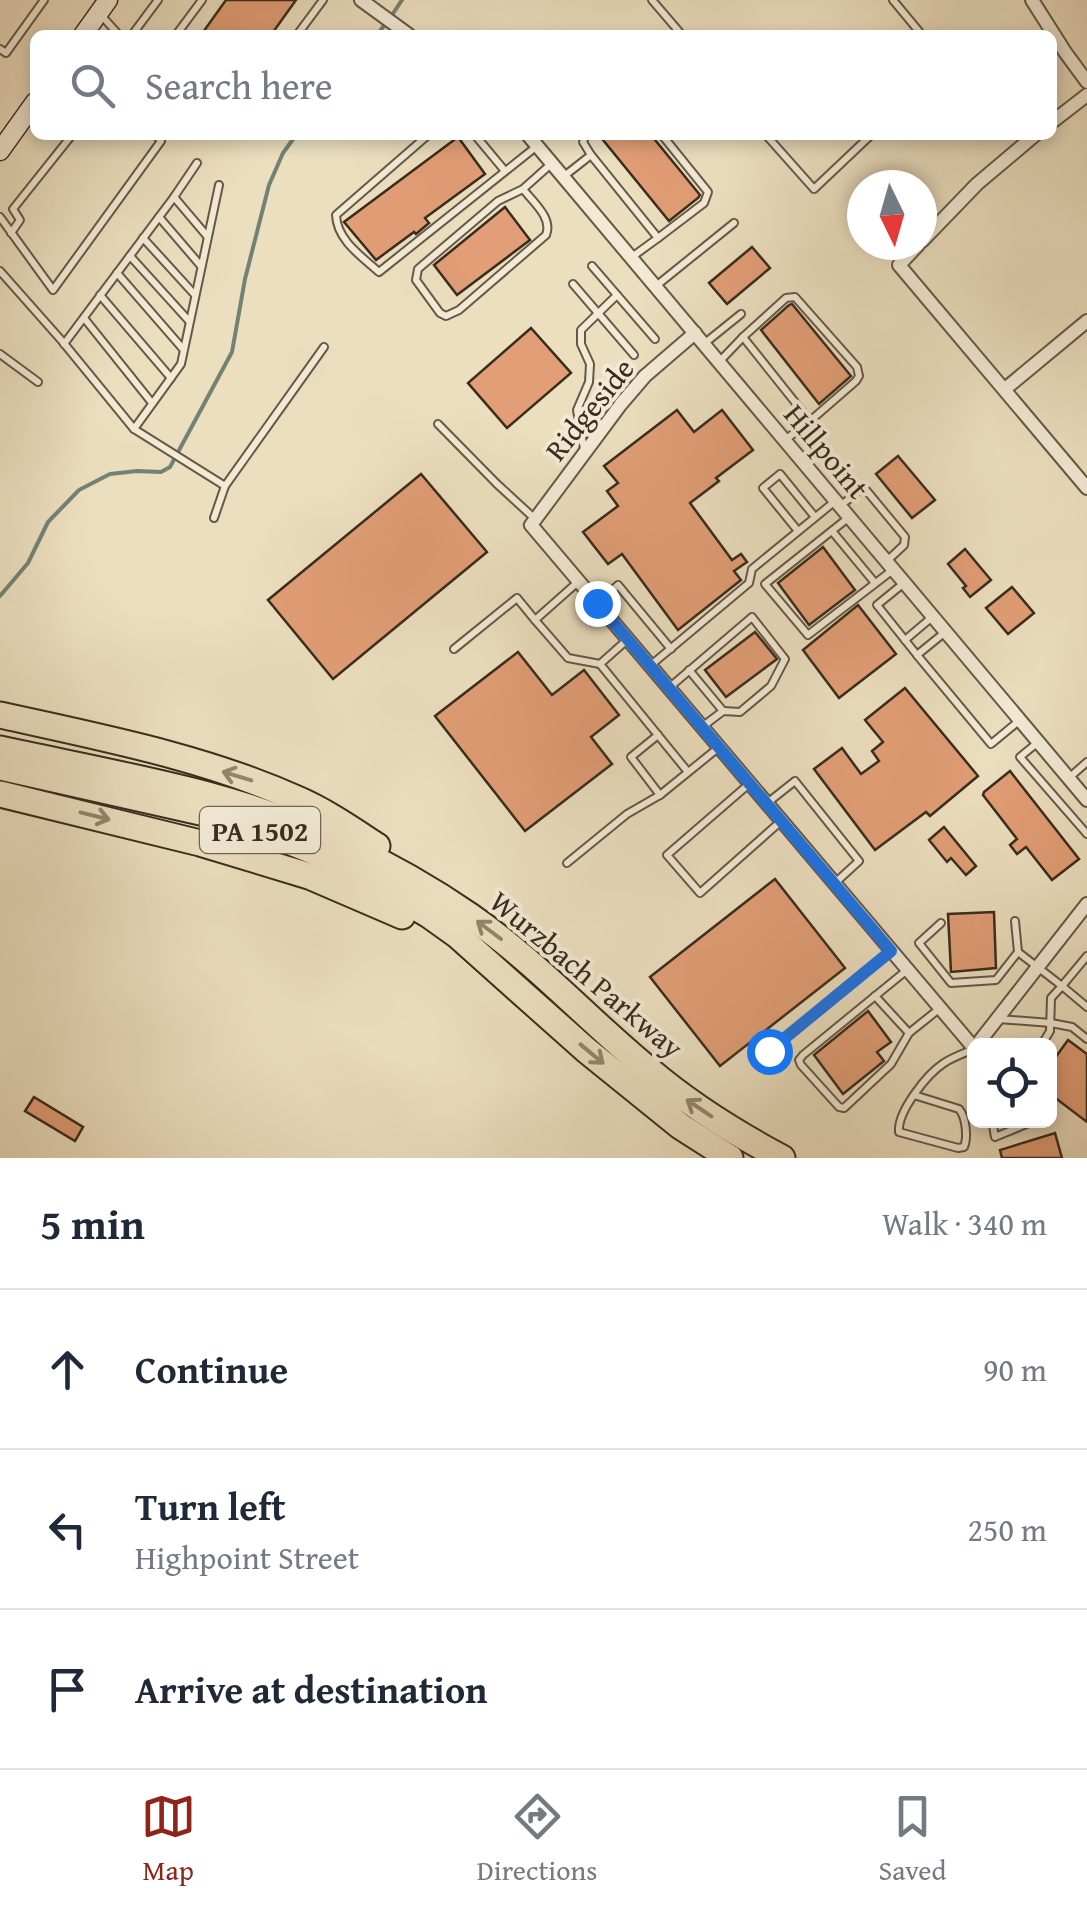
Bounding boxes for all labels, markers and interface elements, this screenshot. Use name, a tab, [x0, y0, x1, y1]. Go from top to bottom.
search box	[30, 30, 1057, 140]
text: Search here	[145, 57, 333, 113]
icon: search	[65, 58, 120, 113]
north arrow	[847, 170, 937, 260]
street label: Ridgeside	[534, 348, 644, 470]
street label: Hillpoint	[774, 394, 880, 509]
route end	[575, 581, 621, 627]
one-way arrow	[221, 766, 253, 784]
road number: PA 1502	[200, 807, 320, 853]
one-way arrow	[79, 808, 110, 827]
street label: Wurzbach Parkway	[481, 880, 694, 1068]
one-way arrow	[476, 920, 503, 941]
route start	[747, 1029, 793, 1075]
map controls	[967, 1038, 1057, 1128]
button: locate	[967, 1038, 1057, 1128]
one-way arrow	[578, 1043, 604, 1065]
one-way arrow	[685, 1098, 713, 1119]
text: 5 min	[40, 1193, 145, 1254]
text: Walk · 340 m	[882, 1200, 1047, 1247]
text: Continue	[135, 1341, 288, 1397]
icon: ahead	[40, 1342, 95, 1397]
text: 90 m	[983, 1346, 1047, 1393]
text: Turn left	[135, 1478, 286, 1534]
icon: left	[40, 1502, 95, 1557]
text: 250 m	[968, 1506, 1047, 1553]
text: Highpoint Street	[135, 1534, 359, 1581]
text: Arrive at destination	[135, 1661, 488, 1717]
icon: arrive	[40, 1662, 95, 1717]
tab: Map	[141, 1789, 196, 1890]
tab: Directions	[477, 1789, 597, 1890]
tab: Saved	[879, 1789, 946, 1890]

